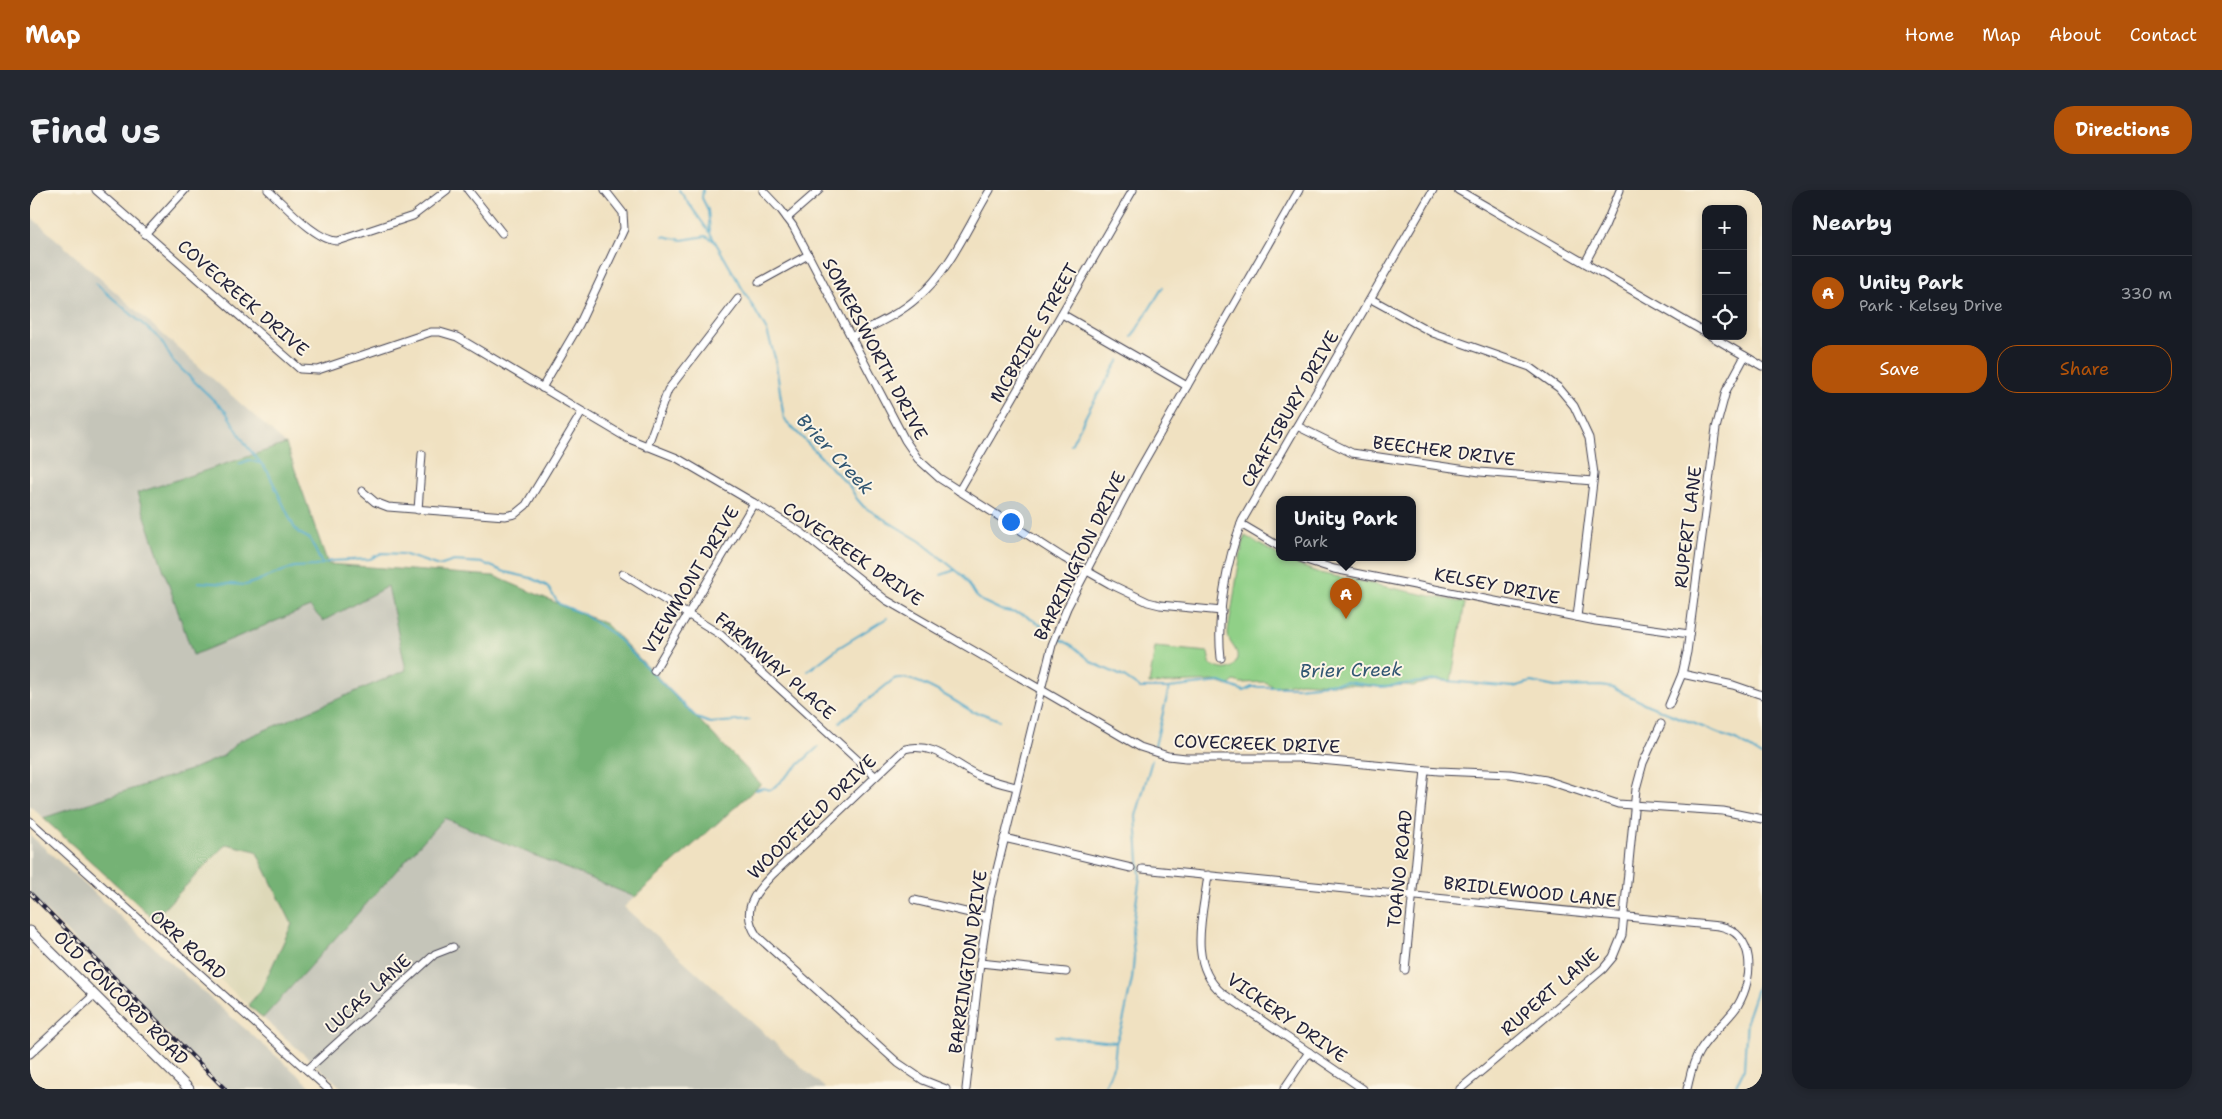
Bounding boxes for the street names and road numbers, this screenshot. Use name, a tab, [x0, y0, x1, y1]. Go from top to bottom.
street label: COVECREEK DRIVE	[172, 234, 314, 362]
street label: SOMERSWORTH DRIVE	[817, 254, 933, 444]
street label: MCBRIDE STREET	[984, 259, 1084, 407]
street label: CRAFTSBURY DRIVE	[1235, 327, 1345, 491]
street label: BEECHER DRIVE	[1371, 430, 1517, 472]
street label: RUPERT LANE	[1669, 465, 1707, 589]
street label: BARRINGTON DRIVE	[1029, 467, 1131, 645]
street label: COVECREEK DRIVE	[778, 496, 928, 612]
street label: VIEWMONT DRIVE	[637, 501, 745, 659]
street label: KELSEY DRIVE	[1432, 562, 1562, 610]
street label: FARMWAY PLACE	[710, 607, 840, 725]
street label: COVECREEK DRIVE	[1173, 729, 1341, 759]
street label: WOODFIELD DRIVE	[742, 749, 882, 885]
street label: TOANO ROAD	[1382, 809, 1418, 929]
street label: BARRINGTON DRIVE	[943, 869, 993, 1055]
street label: BRIDLEWOOD LANE	[1442, 871, 1618, 913]
street label: ORR ROAD	[145, 905, 231, 985]
street label: OLD CONCORD ROAD	[48, 925, 194, 1071]
street label: RUPERT LANE	[1496, 943, 1604, 1041]
street label: LUCAS LANE	[320, 949, 416, 1039]
street label: VICKERY DRIVE	[1222, 968, 1352, 1068]

